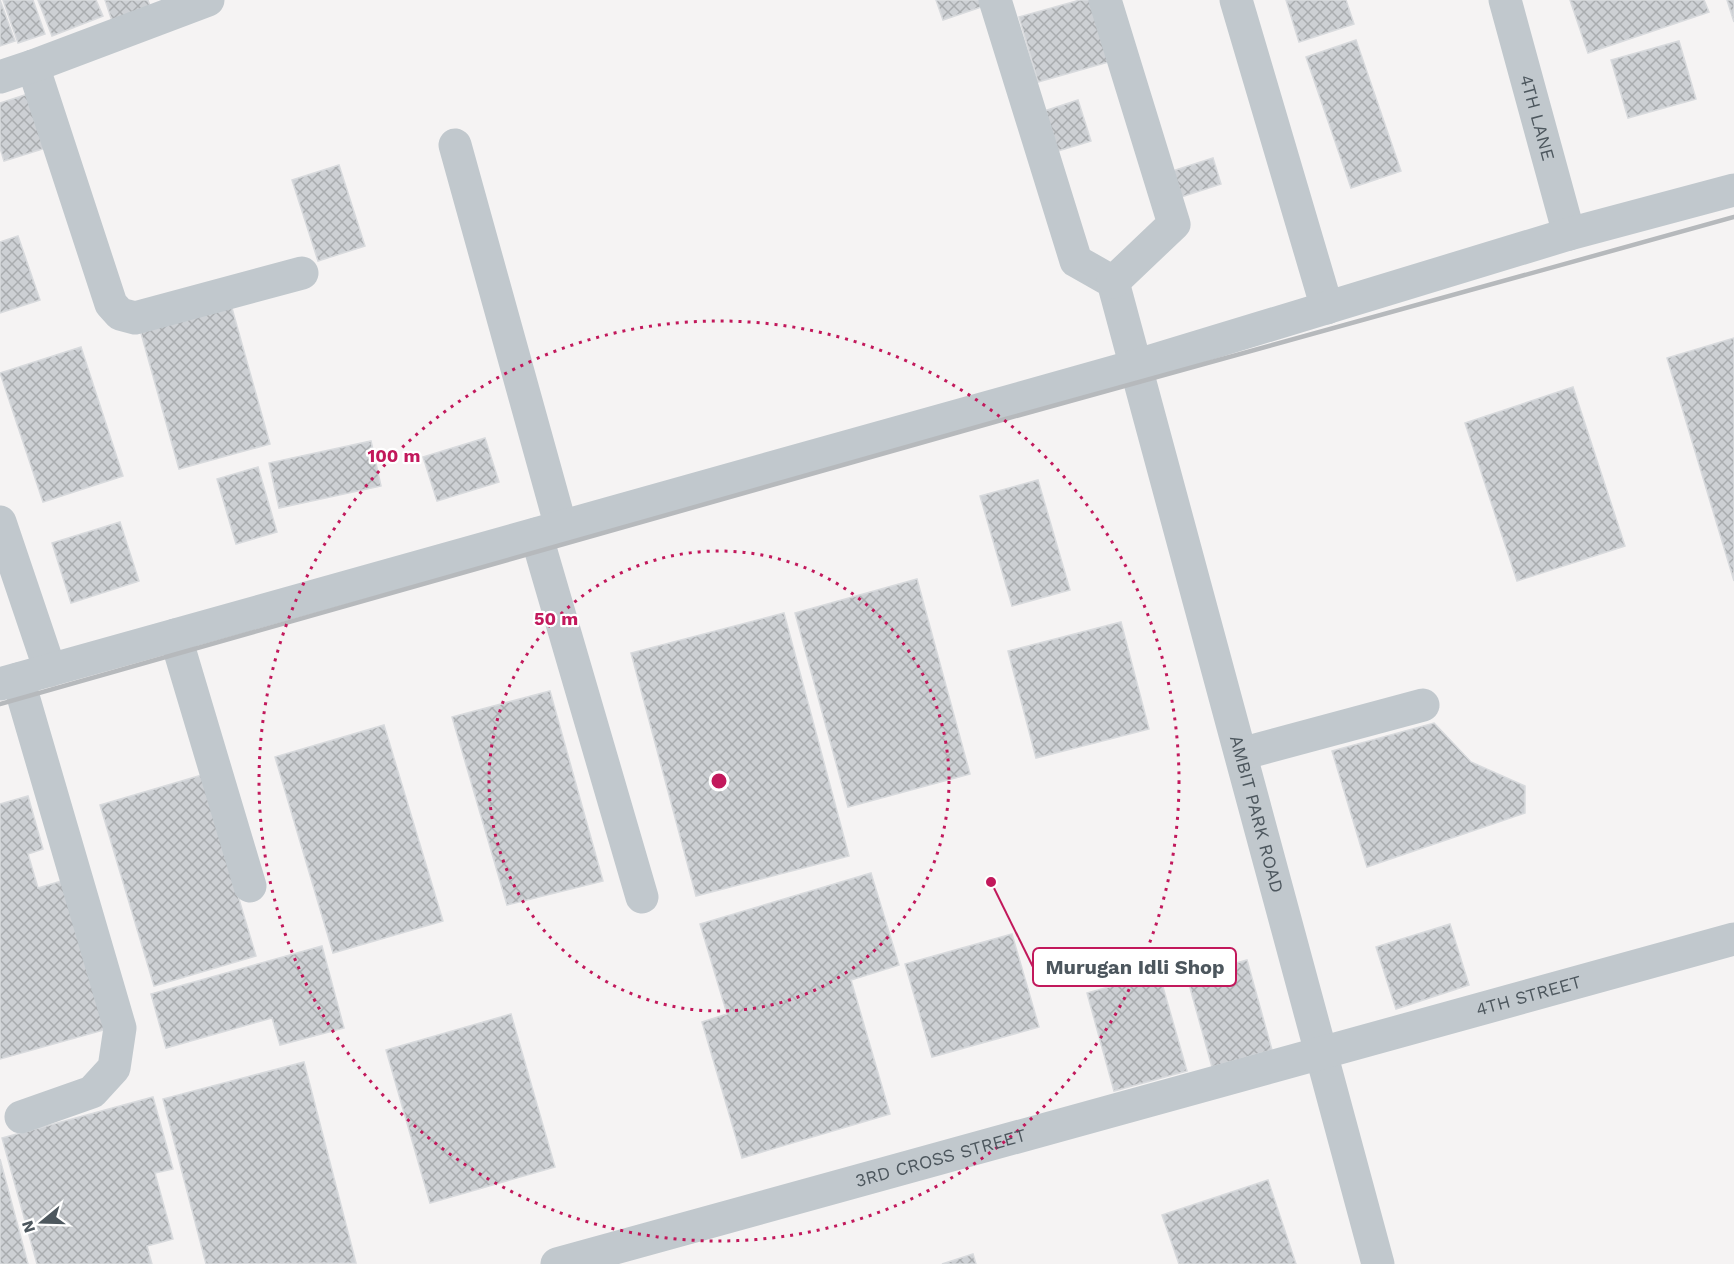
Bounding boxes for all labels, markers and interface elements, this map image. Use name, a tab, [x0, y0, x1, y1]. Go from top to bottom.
street label: 4TH LANE	[1516, 72, 1559, 163]
text: 100 m	[367, 445, 421, 466]
text: 50 m	[534, 608, 578, 629]
street label: AMBIT PARK ROAD	[1226, 733, 1288, 895]
centre of rings	[709, 771, 729, 791]
callout: Murugan Idli Shop	[1033, 948, 1236, 986]
text: Murugan Idli Shop	[1045, 955, 1225, 979]
street label: 4TH STREET	[1473, 971, 1584, 1020]
street label: 3RD CROSS STREET	[853, 1124, 1028, 1191]
north arrow	[12, 1192, 72, 1252]
text: N	[17, 1218, 39, 1235]

